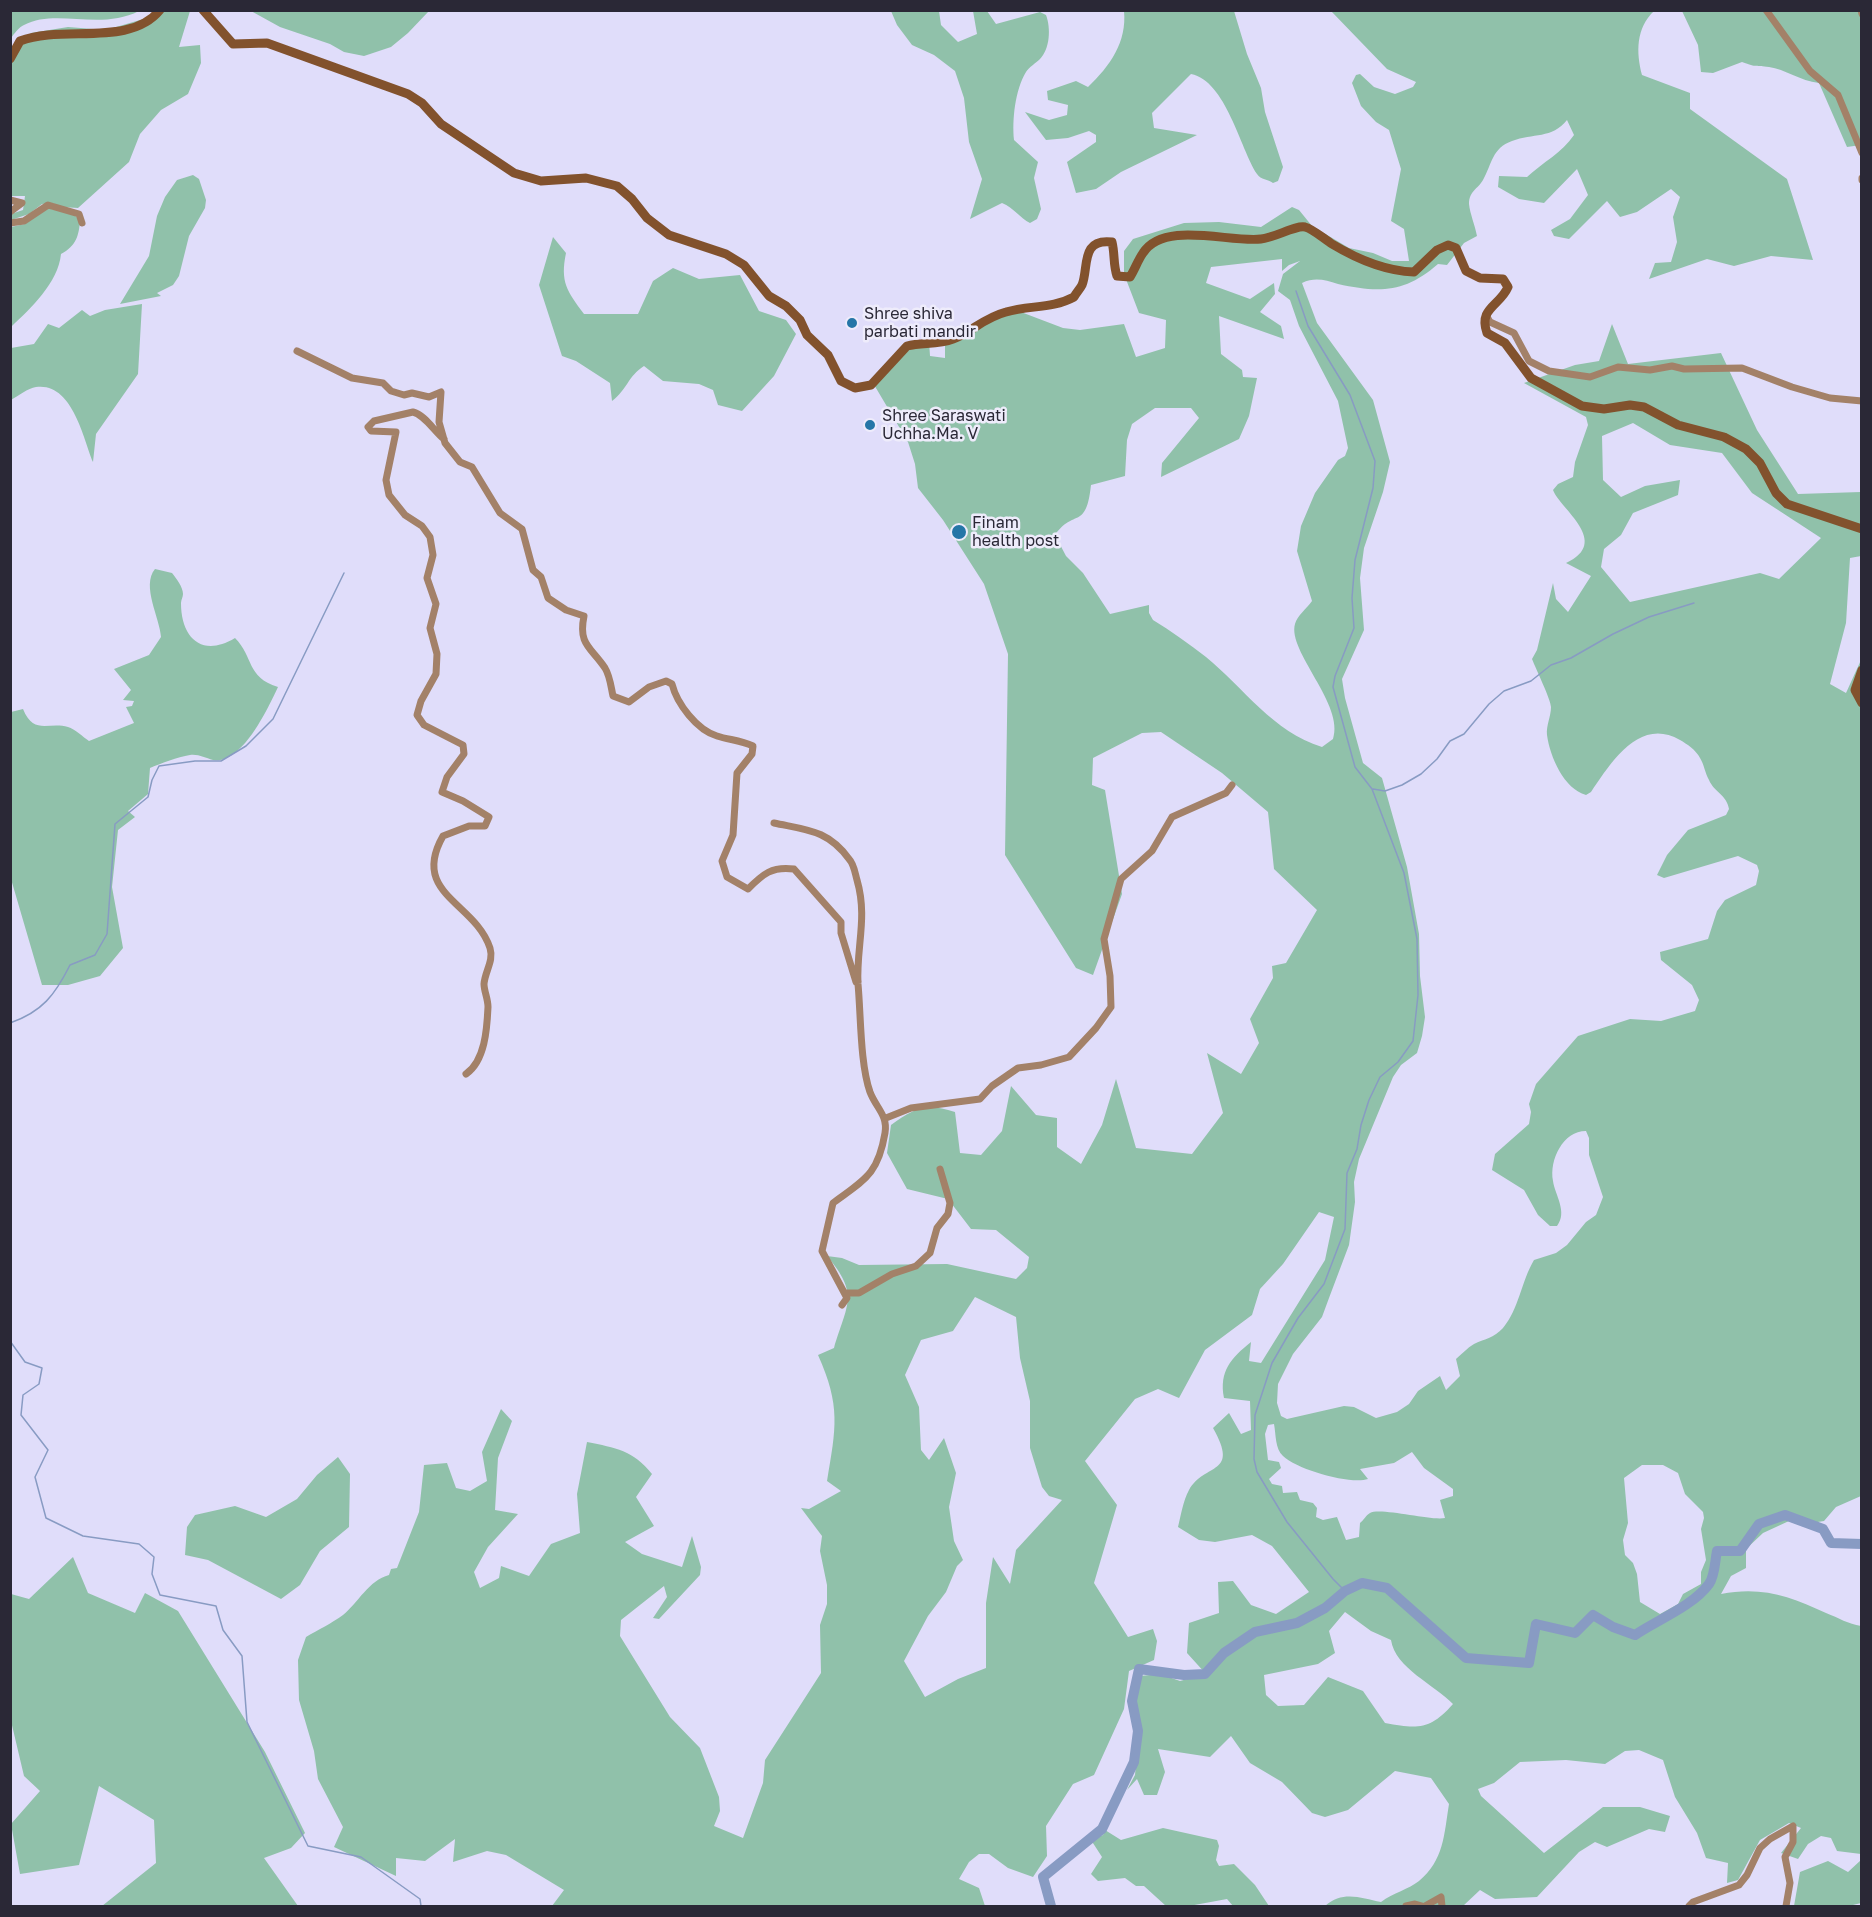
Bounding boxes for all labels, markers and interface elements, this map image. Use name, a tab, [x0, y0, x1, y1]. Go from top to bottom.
place label: Shree shiva parbati mandir	[864, 304, 976, 342]
marker: Shree shiva parbati mandir	[845, 316, 859, 330]
place label: Shree Saraswati Uchha.Ma. V	[882, 406, 1006, 444]
marker: Shree Saraswati Uchha.Ma. V	[863, 418, 877, 432]
place label: Finam health post	[972, 513, 1060, 551]
marker: Finam health post	[950, 523, 968, 541]

